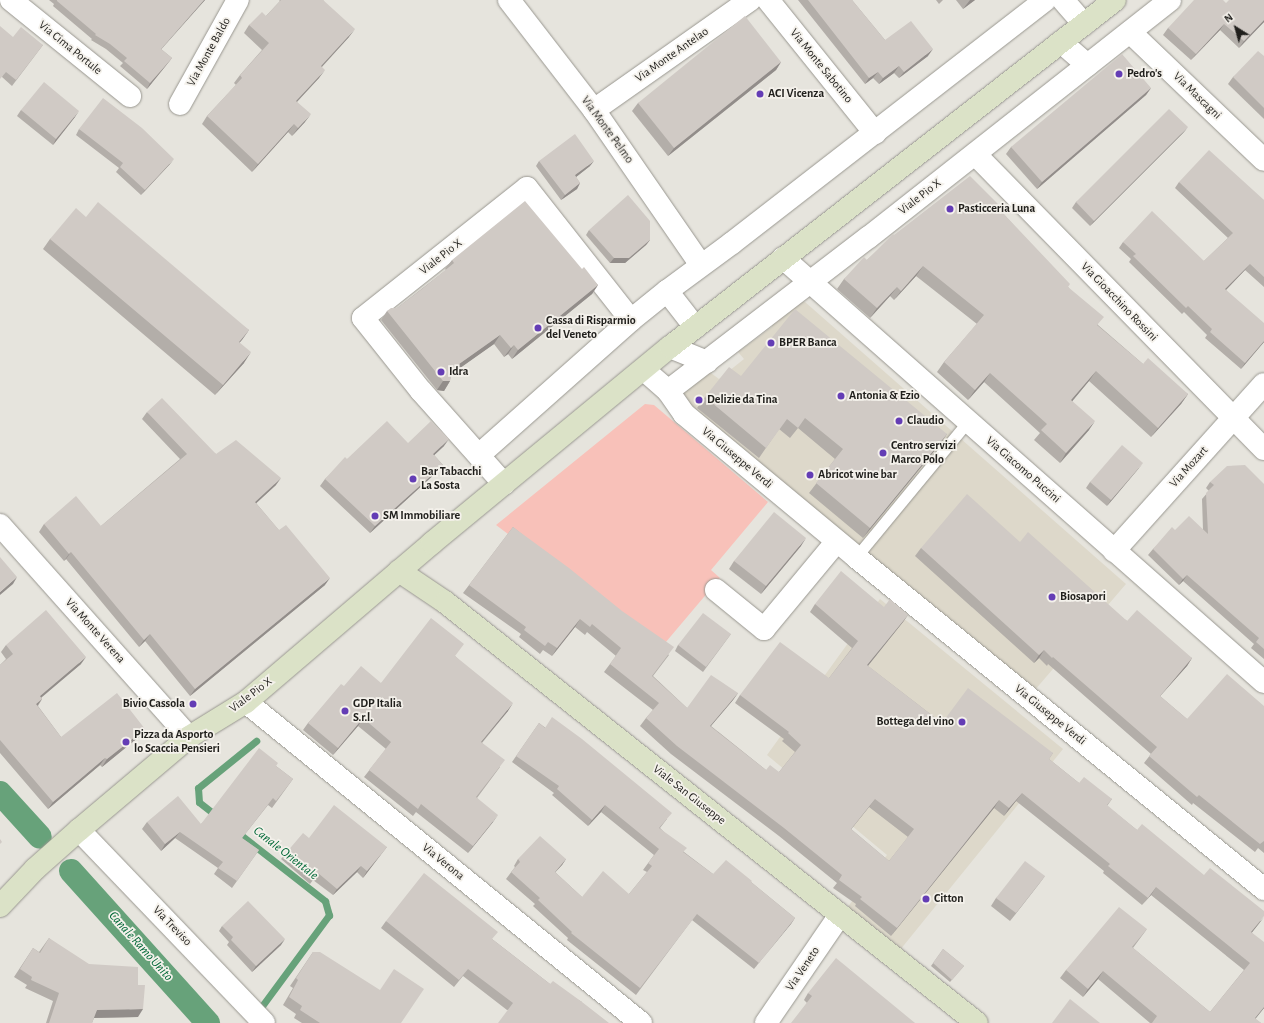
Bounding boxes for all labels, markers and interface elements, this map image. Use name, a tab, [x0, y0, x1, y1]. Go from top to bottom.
north arrow	[1216, 8, 1256, 48]
text: N	[1222, 11, 1235, 25]
street label: Via Monte Baldo	[184, 15, 234, 89]
street label: Via Cima Portule	[35, 18, 105, 78]
street label: Via Monte Antelao	[633, 24, 711, 86]
street label: Via Monte Sabotino	[787, 26, 855, 106]
place label: Pedro's	[1127, 67, 1162, 81]
marker: Pedro's	[1114, 69, 1124, 79]
street label: Via Mascagni	[1170, 69, 1224, 123]
place label: ACI Vicenza	[768, 87, 824, 101]
marker: ACI Vicenza	[755, 89, 765, 99]
street label: Via Monte Pelmo	[578, 94, 636, 166]
street label: Viale Pio X	[896, 176, 944, 218]
place label: Pasticceria Luna	[958, 202, 1035, 216]
marker: Pasticceria Luna	[945, 204, 955, 214]
street label: Viale Pio X	[417, 236, 465, 278]
street label: Via Gioacchino Rossini	[1078, 260, 1160, 344]
place label: Cassa di Risparmio del Veneto	[546, 314, 636, 342]
marker: Cassa di Risparmio del Veneto	[533, 323, 543, 333]
place label: BPER Banca	[779, 336, 837, 350]
marker: BPER Banca	[766, 338, 776, 348]
place label: Idra	[449, 365, 468, 379]
marker: Idra	[436, 367, 446, 377]
place label: Antonia & Ezio	[849, 389, 920, 403]
marker: Antonia & Ezio	[836, 391, 846, 401]
place label: Delizie da Tina	[707, 393, 778, 407]
marker: Delizie da Tina	[694, 395, 704, 405]
place label: Claudio	[907, 414, 944, 428]
marker: Claudio	[894, 416, 904, 426]
street label: Via Giuseppe Verdi	[699, 424, 775, 492]
street label: Via Giacomo Puccini	[983, 434, 1063, 506]
place label: Centro servizi Marco Polo	[891, 439, 956, 467]
street label: Via Mozart	[1167, 444, 1211, 490]
marker: Centro servizi Marco Polo	[878, 448, 888, 458]
place label: Bar Tabacchi La Sosta	[421, 465, 481, 493]
place label: Abricot wine bar	[818, 468, 897, 482]
marker: Abricot wine bar	[805, 470, 815, 480]
marker: Bar Tabacchi La Sosta	[408, 474, 418, 484]
place label: SM Immobiliare	[383, 509, 460, 523]
marker: SM Immobiliare	[370, 511, 380, 521]
place label: Biosapori	[1060, 590, 1106, 604]
marker: Biosapori	[1047, 592, 1057, 602]
street label: Via Monte Verena	[62, 596, 128, 666]
street label: Viale Pio X	[227, 674, 275, 716]
street label: Via Giuseppe Verdi	[1011, 682, 1089, 748]
place label: Bivio Cassola	[123, 697, 185, 711]
place label: GDP Italia S.r.l.	[353, 697, 402, 725]
marker: Bivio Cassola	[188, 699, 198, 709]
marker: GDP Italia S.r.l.	[340, 706, 350, 716]
place label: Bottega del vino	[877, 715, 954, 729]
marker: Bottega del vino	[957, 717, 967, 727]
place label: Pizza da Asporto lo Scaccia Pensieri	[134, 728, 220, 756]
marker: Pizza da Asporto lo Scaccia Pensieri	[121, 737, 131, 747]
street label: Viale San Giuseppe	[650, 762, 728, 828]
water label: Canale Orientale	[250, 824, 320, 884]
street label: Via Verona	[419, 841, 467, 883]
place label: Citton	[934, 892, 964, 906]
marker: Citton	[921, 894, 931, 904]
street label: Via Treviso	[149, 903, 195, 949]
water label: Canale Ramo Unito	[105, 909, 175, 985]
street label: Via Veneto	[783, 944, 823, 994]

